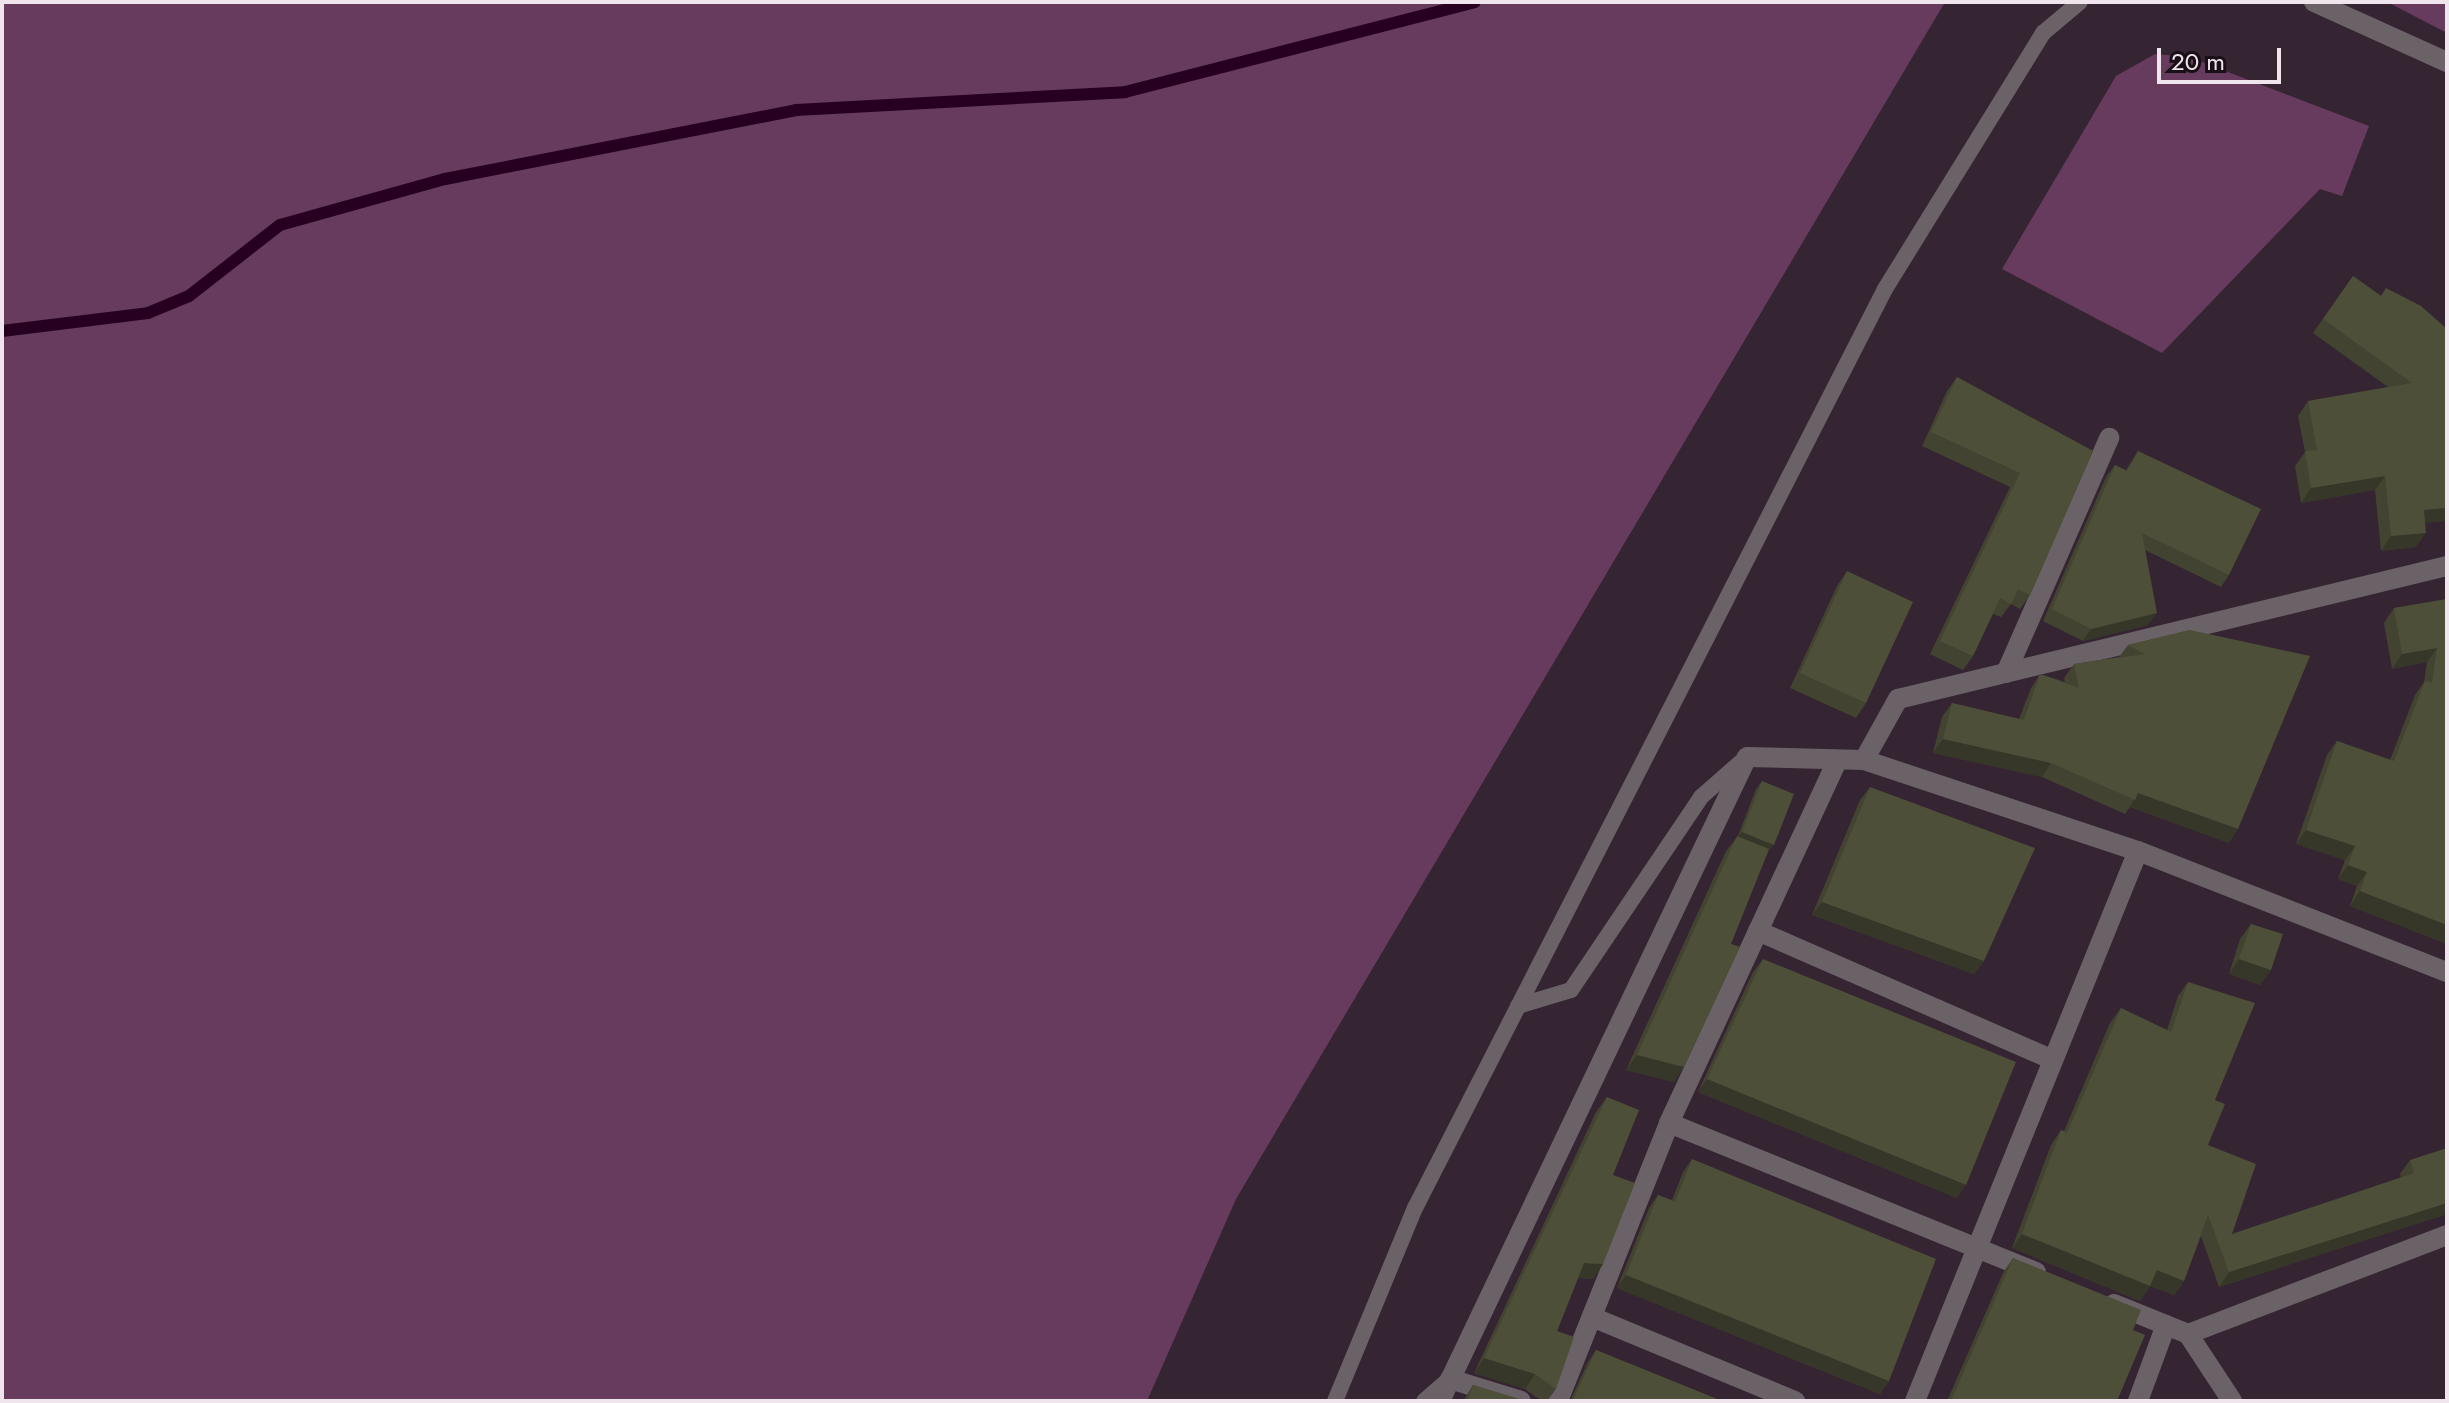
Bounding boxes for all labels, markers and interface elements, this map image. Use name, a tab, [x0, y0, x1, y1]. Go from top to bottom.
scale bar	[2161, 32, 2285, 82]
text: 20 m	[2171, 44, 2225, 79]

